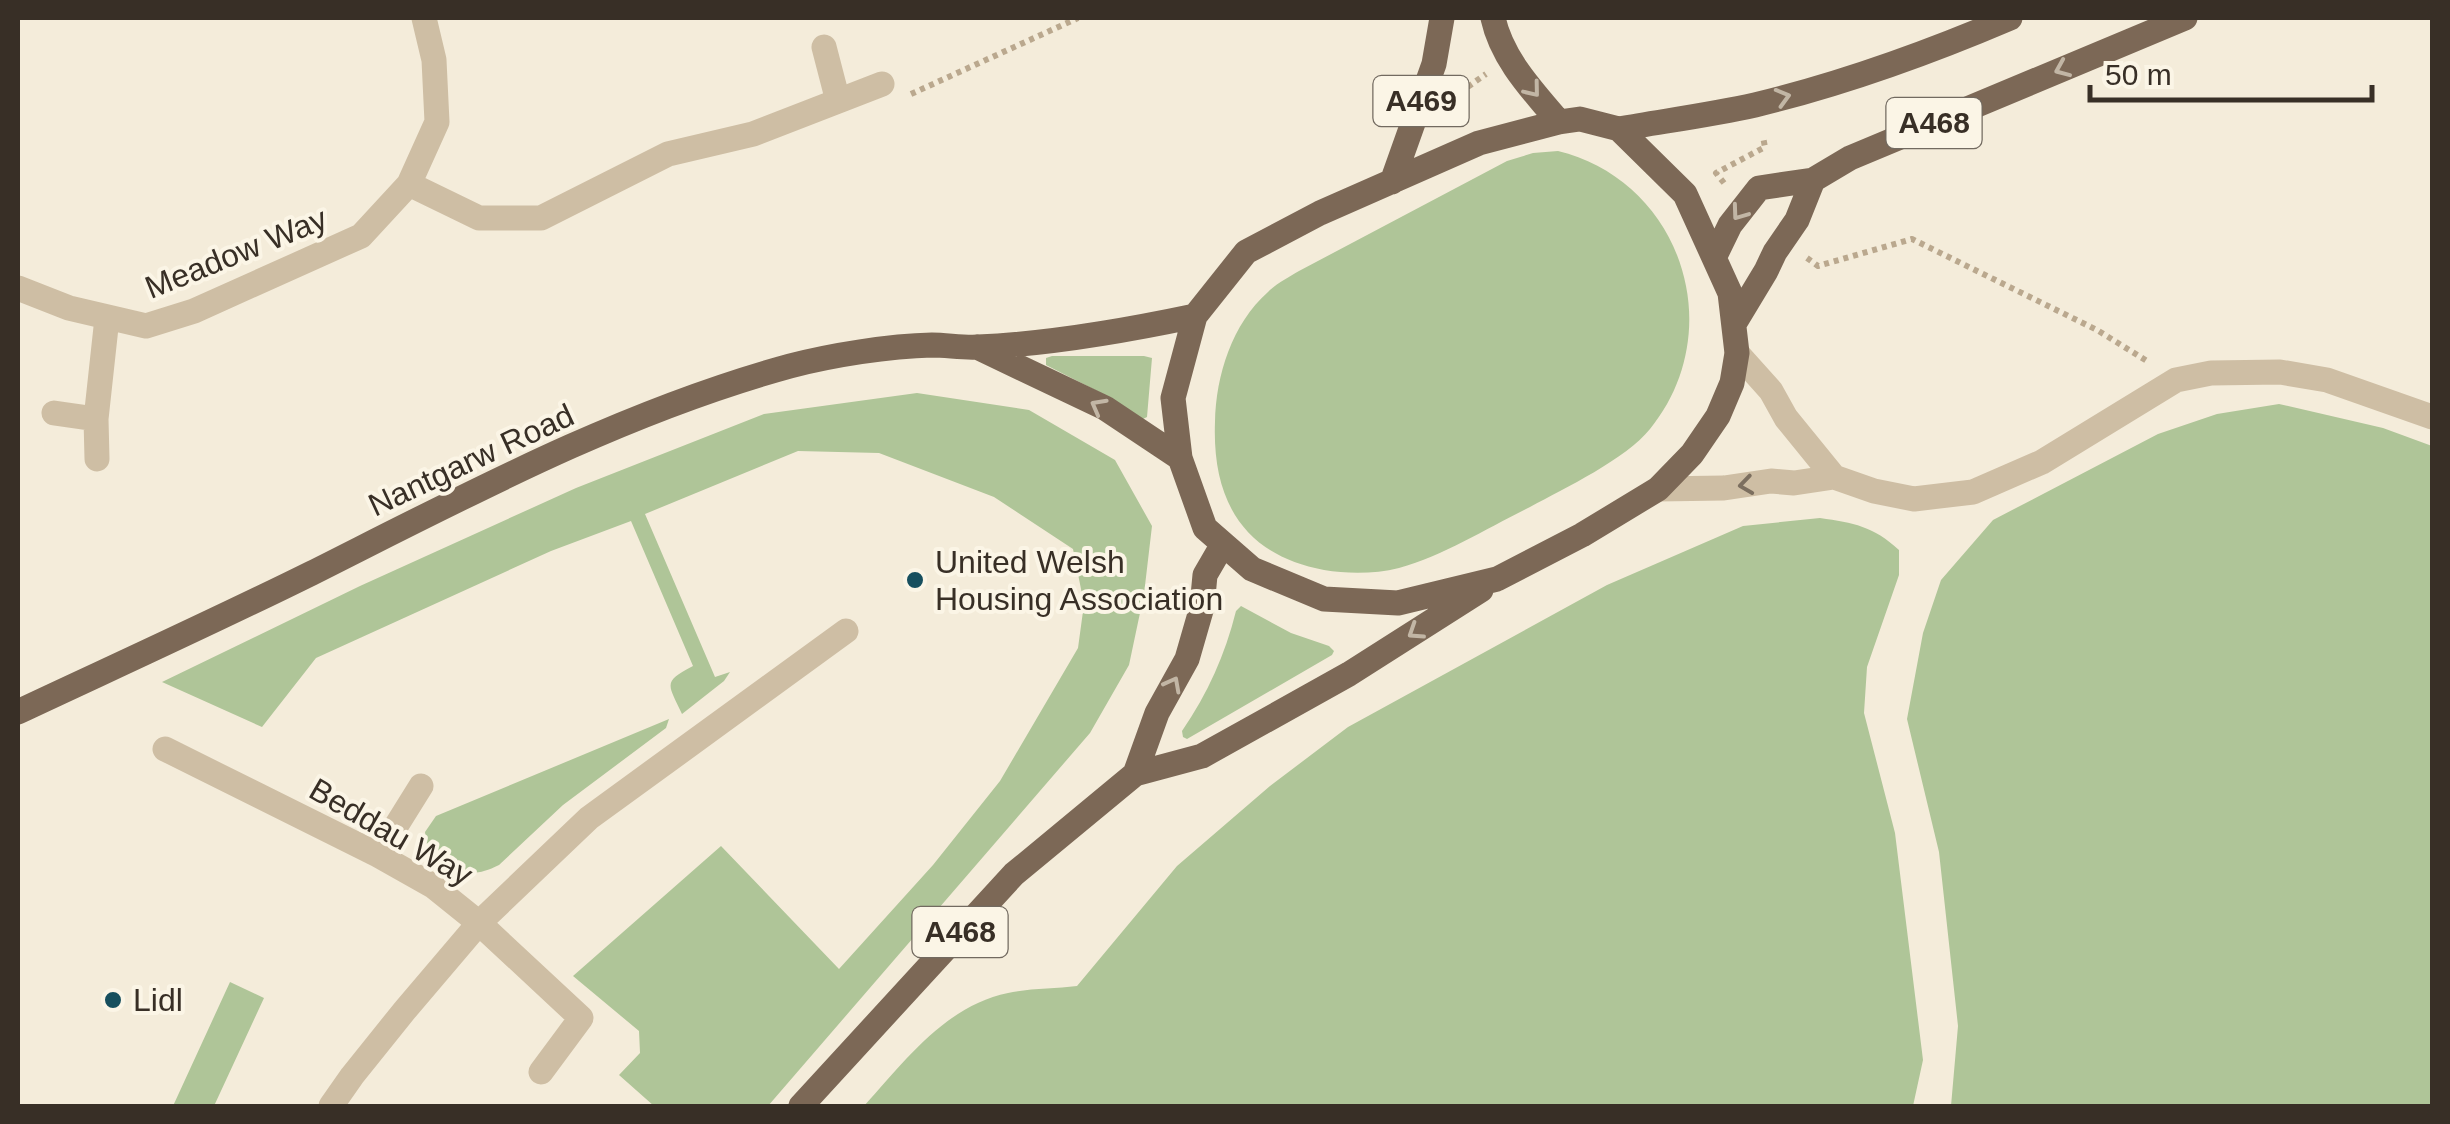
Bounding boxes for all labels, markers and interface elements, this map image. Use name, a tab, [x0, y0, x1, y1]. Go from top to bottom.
scale bar	[2090, 40, 2372, 102]
one-way arrow	[2055, 57, 2073, 77]
text: 50 m	[2105, 58, 2172, 91]
road number: A469	[1374, 76, 1468, 126]
one-way arrow	[1521, 79, 1539, 97]
one-way arrow	[1774, 87, 1791, 108]
road number: A468	[1886, 98, 1982, 148]
street label: Meadow Way	[140, 200, 332, 306]
one-way arrow	[1734, 202, 1751, 220]
street label: Nantgarw Road	[363, 397, 579, 523]
one-way arrow	[1091, 398, 1109, 418]
one-way arrow	[1738, 473, 1754, 494]
place label: United Welsh Housing Association	[935, 544, 1223, 617]
marker: United Welsh Housing Association	[904, 569, 926, 591]
one-way arrow	[1408, 619, 1426, 638]
one-way arrow	[1161, 677, 1181, 695]
street label: Beddau Way	[303, 771, 479, 893]
road number: A468	[912, 907, 1008, 957]
place label: Lidl	[133, 982, 183, 1018]
marker: Lidl	[102, 989, 124, 1011]

